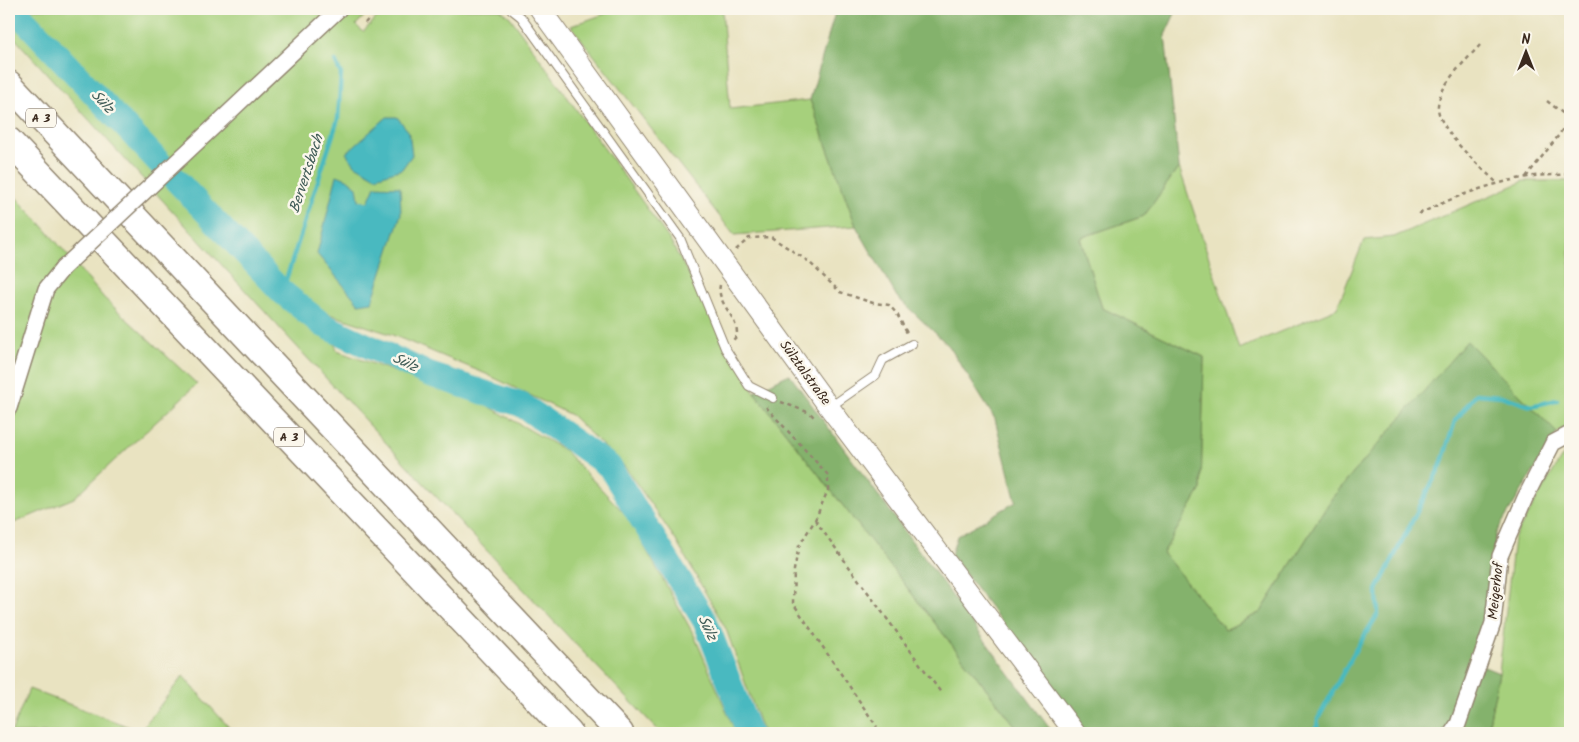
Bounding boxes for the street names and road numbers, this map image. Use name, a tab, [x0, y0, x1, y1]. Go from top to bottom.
road number: A 3	[26, 109, 56, 128]
street label: Sülztalstraße	[774, 336, 837, 411]
road number: A 3	[274, 428, 304, 447]
street label: Meigerhof	[1482, 560, 1510, 621]

